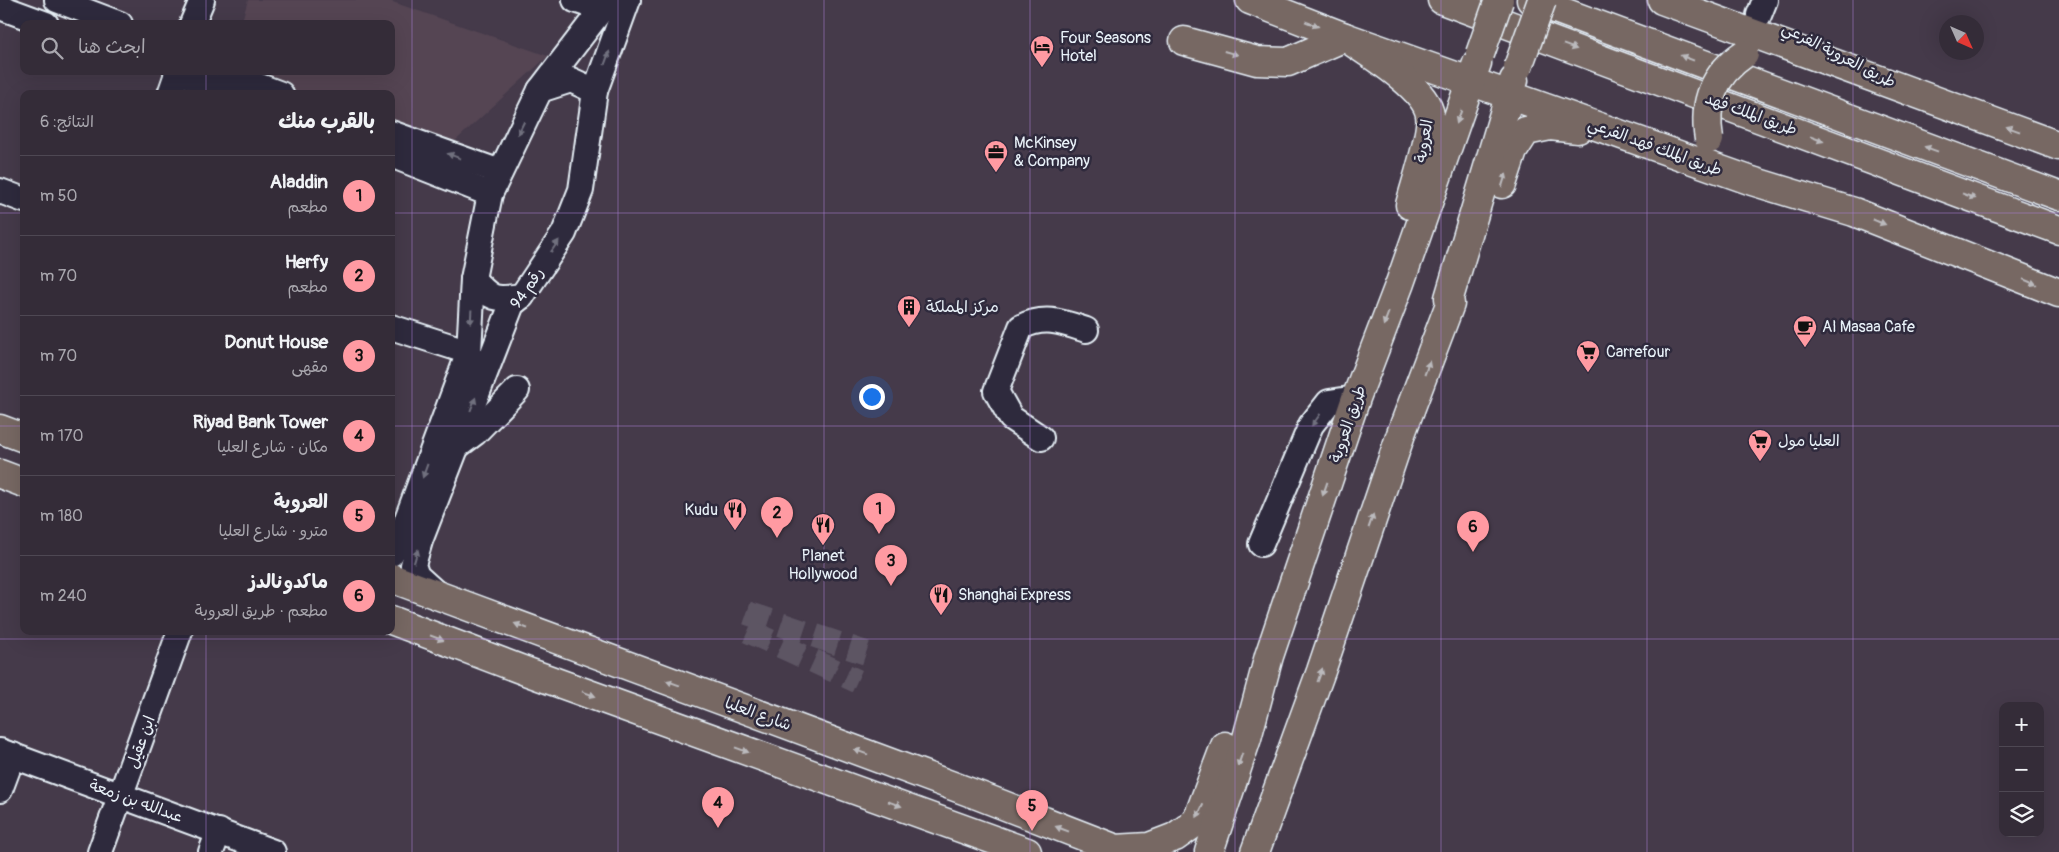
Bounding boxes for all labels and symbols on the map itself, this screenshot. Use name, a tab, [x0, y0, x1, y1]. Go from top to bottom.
north arrow	[1939, 15, 1984, 60]
street label: طريق العروبة الفرعي	[1777, 18, 1899, 96]
one-way arrow	[1305, 20, 1320, 28]
place label: Four Seasons Hotel	[1060, 28, 1151, 66]
hotel icon: Four Seasons Hotel	[1029, 34, 1055, 68]
one-way arrow	[1562, 44, 1577, 51]
one-way arrow	[603, 50, 611, 65]
one-way arrow	[1224, 50, 1239, 58]
one-way arrow	[1679, 54, 1694, 62]
street label: طريق الملك فهد	[1702, 88, 1800, 140]
one-way arrow	[1455, 109, 1462, 124]
street label: طريق الملك فهد الفرعي	[1584, 113, 1725, 184]
street label: العروبة	[1410, 118, 1438, 164]
one-way arrow	[517, 121, 525, 135]
one-way arrow	[2005, 125, 2020, 133]
place label: McKinsey & Company	[1014, 133, 1090, 171]
one-way arrow	[1810, 135, 1825, 143]
office icon: McKinsey & Company	[983, 139, 1009, 173]
one-way arrow	[1923, 145, 1938, 153]
one-way arrow	[446, 151, 461, 159]
one-way arrow	[1501, 172, 1508, 187]
one-way arrow	[1962, 192, 1977, 200]
one-way arrow	[1871, 218, 1886, 226]
one-way arrow	[551, 239, 560, 253]
street label: رقم 94	[506, 263, 550, 314]
one-way arrow	[2022, 278, 2037, 286]
building icon: مركز المملكة	[896, 294, 922, 328]
place label: مركز المملكة	[926, 297, 999, 317]
one-way arrow	[466, 309, 474, 325]
one-way arrow	[1382, 312, 1390, 327]
cafe icon: Al Masaa Cafe	[1792, 314, 1818, 348]
place label: Al Masaa Cafe	[1822, 317, 1915, 337]
supermarket icon: Carrefour	[1575, 339, 1601, 373]
place label: Carrefour	[1606, 342, 1670, 362]
one-way arrow	[1423, 360, 1431, 375]
street label: طريق العروبة	[1325, 383, 1371, 465]
your location	[859, 384, 885, 410]
one-way arrow	[470, 397, 478, 412]
one-way arrow	[1311, 413, 1321, 427]
supermarket icon: العليا مول	[1747, 428, 1773, 462]
place label: العليا مول	[1778, 431, 1840, 451]
one-way arrow	[421, 464, 429, 479]
one-way arrow	[1321, 481, 1329, 496]
pin: 1	[863, 493, 895, 534]
restaurant icon: Kudu	[722, 497, 748, 531]
pin: 2	[761, 497, 793, 538]
place label: Kudu	[684, 500, 718, 520]
pin: 6	[1457, 511, 1489, 552]
restaurant icon: Planet Hollywood	[810, 512, 836, 546]
one-way arrow	[1368, 513, 1376, 528]
pin: 3	[875, 545, 907, 586]
place label: Planet Hollywood	[788, 546, 858, 584]
one-way arrow	[412, 549, 420, 564]
restaurant icon: Shanghai Express	[928, 582, 954, 616]
place label: Shanghai Express	[958, 585, 1071, 605]
one-way arrow	[514, 622, 529, 629]
one-way arrow	[429, 634, 444, 642]
one-way arrow	[1316, 667, 1324, 682]
one-way arrow	[666, 679, 681, 686]
one-way arrow	[582, 690, 597, 698]
street label: شارع العليا	[722, 693, 794, 736]
street label: ابن عقيل	[122, 713, 160, 771]
one-way arrow	[734, 747, 749, 754]
one-way arrow	[854, 748, 868, 756]
one-way arrow	[1235, 753, 1243, 768]
street label: عبدالله بن زمعة	[86, 775, 186, 827]
pin: 4	[702, 787, 734, 828]
pin: 5	[1016, 790, 1048, 831]
one-way arrow	[887, 801, 902, 808]
one-way arrow	[1196, 804, 1204, 818]
one-way arrow	[1055, 824, 1069, 832]

